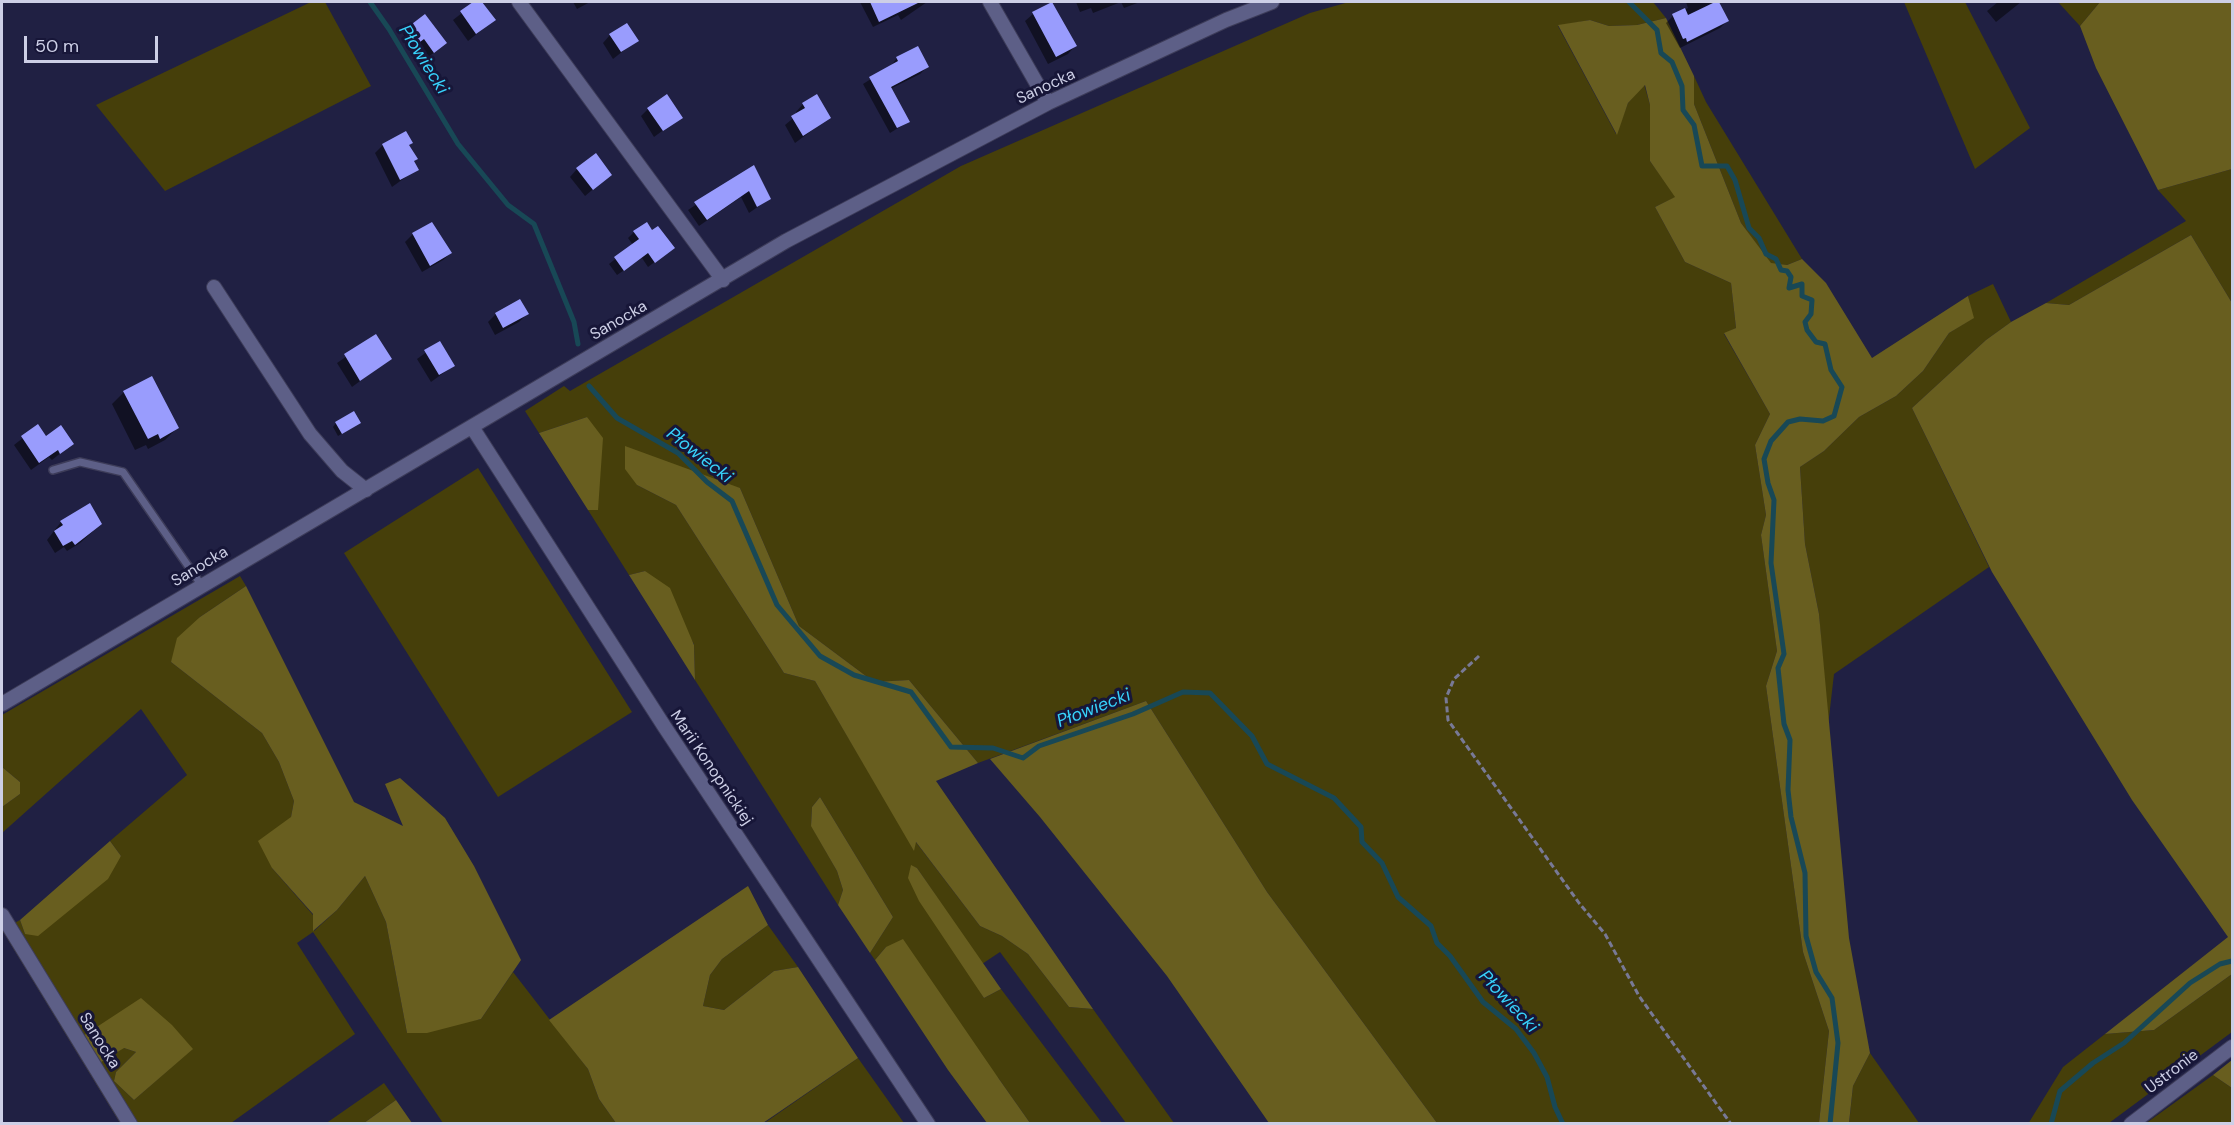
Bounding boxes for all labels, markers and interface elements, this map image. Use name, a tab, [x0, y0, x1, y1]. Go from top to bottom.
water label: Płowiecki	[393, 21, 453, 99]
scale bar	[27, 24, 160, 62]
text: 50 m	[35, 34, 79, 58]
street label: Sanocka	[1014, 65, 1078, 109]
street label: Sanocka	[587, 297, 651, 345]
water label: Płowiecki	[662, 424, 736, 488]
street label: Sanocka	[168, 543, 232, 591]
water label: Płowiecki	[1054, 685, 1134, 733]
street label: Marii Konopnickiej	[666, 707, 756, 829]
water label: Płowiecki	[1474, 966, 1542, 1038]
street label: Sanocka	[74, 1009, 124, 1073]
street label: Ustronie	[2142, 1046, 2202, 1098]

